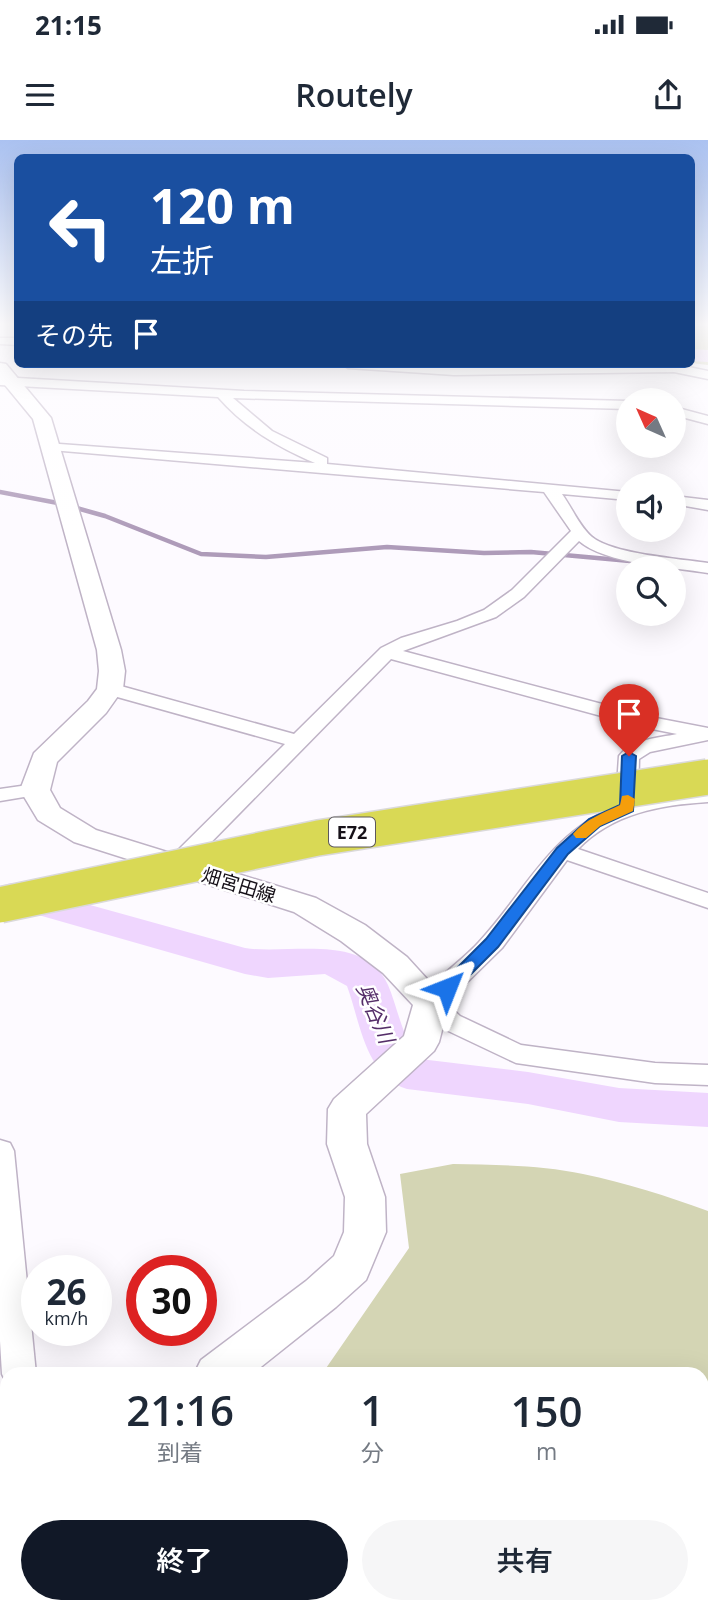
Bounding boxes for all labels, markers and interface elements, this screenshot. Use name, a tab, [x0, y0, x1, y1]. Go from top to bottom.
text: 21:15	[35, 7, 102, 43]
text: Routely	[295, 73, 413, 116]
icon: menu	[21, 76, 59, 114]
icon: share	[649, 76, 687, 114]
text: 120 m	[150, 172, 295, 238]
icon: left	[35, 182, 126, 273]
text: 左折	[150, 238, 214, 281]
icon: arrive	[127, 315, 165, 353]
text: その先	[35, 317, 113, 353]
north arrow	[616, 388, 686, 458]
map controls	[616, 388, 686, 626]
button: sound	[616, 472, 686, 542]
button: search	[616, 556, 686, 626]
pin	[599, 684, 659, 756]
icon: arrive	[610, 695, 648, 733]
road number: E72	[329, 818, 375, 846]
street label: 畑宮田線	[199, 861, 279, 909]
position arrow	[410, 951, 484, 1025]
water label: 奥谷川	[351, 979, 402, 1049]
speed limit sign: 30	[126, 1255, 217, 1346]
text: 26	[46, 1268, 87, 1315]
text: km/h	[45, 1306, 88, 1330]
text: 21:16	[126, 1381, 234, 1438]
text: 1	[360, 1381, 384, 1438]
text: 150	[511, 1382, 583, 1439]
text: m	[536, 1435, 557, 1467]
text: 到着	[157, 1436, 203, 1468]
text: 分	[361, 1436, 384, 1468]
button: 終了	[21, 1520, 348, 1600]
button: 共有	[362, 1520, 688, 1600]

